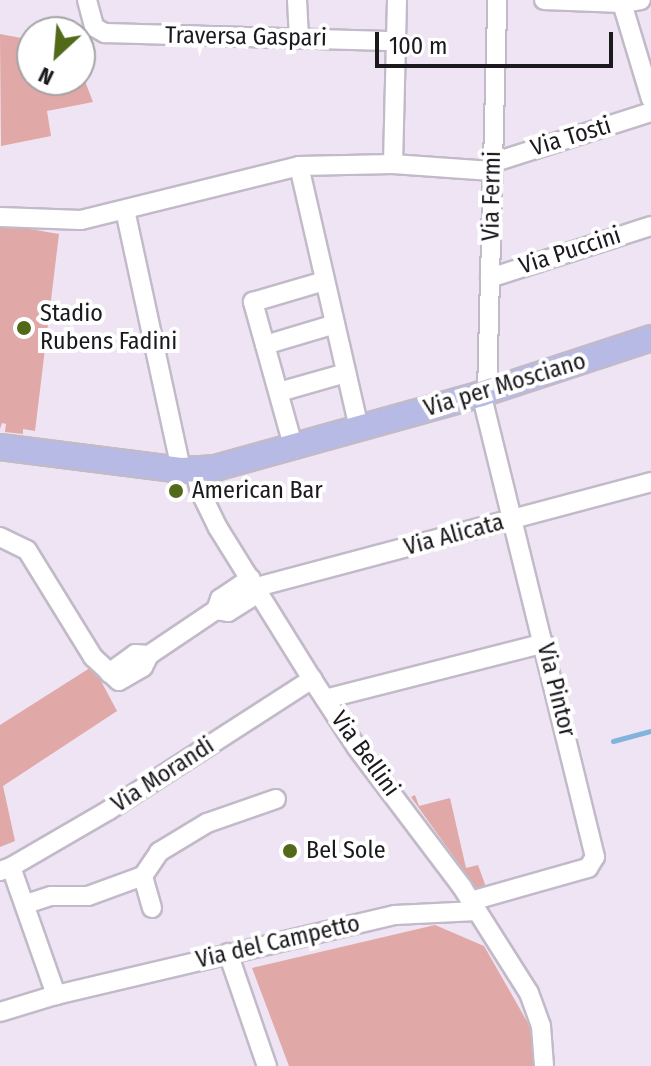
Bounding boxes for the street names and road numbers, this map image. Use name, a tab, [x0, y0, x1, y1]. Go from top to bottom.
street label: Traversa Gaspari	[165, 21, 327, 53]
street label: Via Tosti	[527, 111, 615, 163]
street label: Via Fermi	[477, 151, 507, 241]
street label: Via Puccini	[516, 221, 624, 281]
street label: Via per Mosciano	[421, 347, 589, 423]
street label: Via Alicata	[401, 508, 507, 562]
street label: Via Pintor	[530, 640, 582, 740]
street label: Via Bellini	[325, 706, 405, 802]
street label: Via Morandi	[106, 731, 220, 819]
street label: Via del Campetto	[193, 909, 363, 975]

